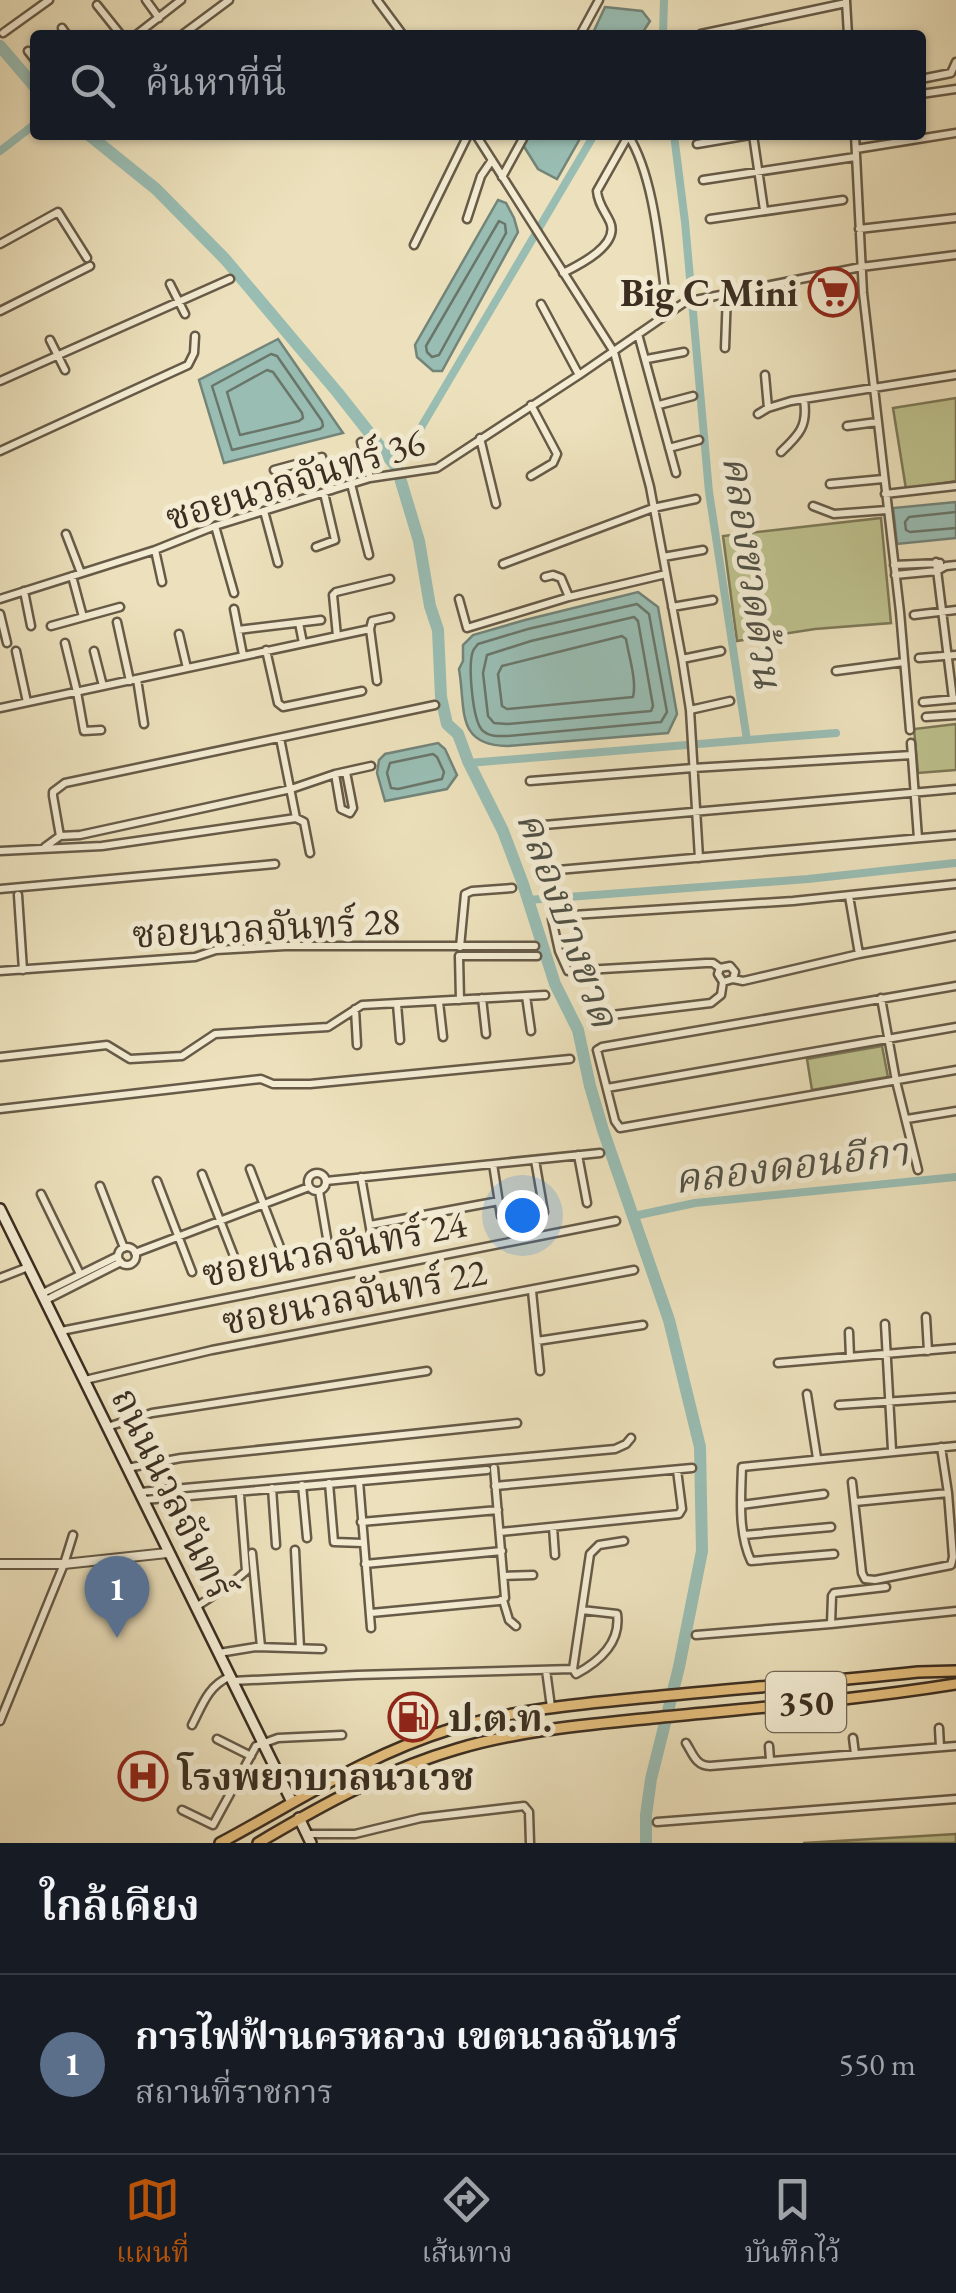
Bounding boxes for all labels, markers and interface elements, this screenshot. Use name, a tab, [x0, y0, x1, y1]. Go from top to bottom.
search box	[30, 30, 926, 140]
text: ค้นหาที่นี่	[145, 57, 286, 106]
icon: search	[65, 58, 120, 113]
supermarket icon: Big C Mini	[807, 266, 859, 318]
place label: Big C Mini	[620, 268, 798, 317]
street label: ซอยนวลจันทร์ 36	[159, 416, 431, 542]
water label: คลองขวดด้วน	[711, 452, 795, 692]
water label: คลองบางขวด	[505, 804, 632, 1035]
street label: ซอยนวลจันทร์ 28	[131, 896, 401, 958]
water label: คลองดอนอีกา	[671, 1125, 912, 1205]
your location	[497, 1190, 548, 1241]
street label: ซอยนวลจันทร์ 24	[198, 1198, 471, 1298]
street label: ซอยนวลจันทร์ 22	[218, 1246, 490, 1346]
street label: ถนนนวลจันทร์	[101, 1379, 246, 1608]
pin: 1	[84, 1556, 150, 1638]
road number: 350	[766, 1672, 846, 1732]
fuel station icon: ป.ต.ท.	[387, 1691, 439, 1743]
place label: ป.ต.ท.	[448, 1693, 552, 1742]
hospital icon: โรงพยาบาลนวเวช	[117, 1750, 169, 1802]
place label: โรงพยาบาลนวเวช	[176, 1752, 474, 1801]
text: ใกล้เคียง	[40, 1878, 200, 1933]
text: การไฟฟ้านครหลวง เขตนวลจันทร์	[135, 2011, 678, 2060]
text: 1	[64, 2043, 81, 2085]
text: 550 m	[839, 2043, 916, 2085]
text: สถานที่ราชการ	[135, 2071, 333, 2113]
tab: แผนที่	[116, 2172, 189, 2277]
tab: เส้นทาง	[421, 2172, 513, 2277]
tab: บันทึกไว้	[745, 2172, 840, 2277]

